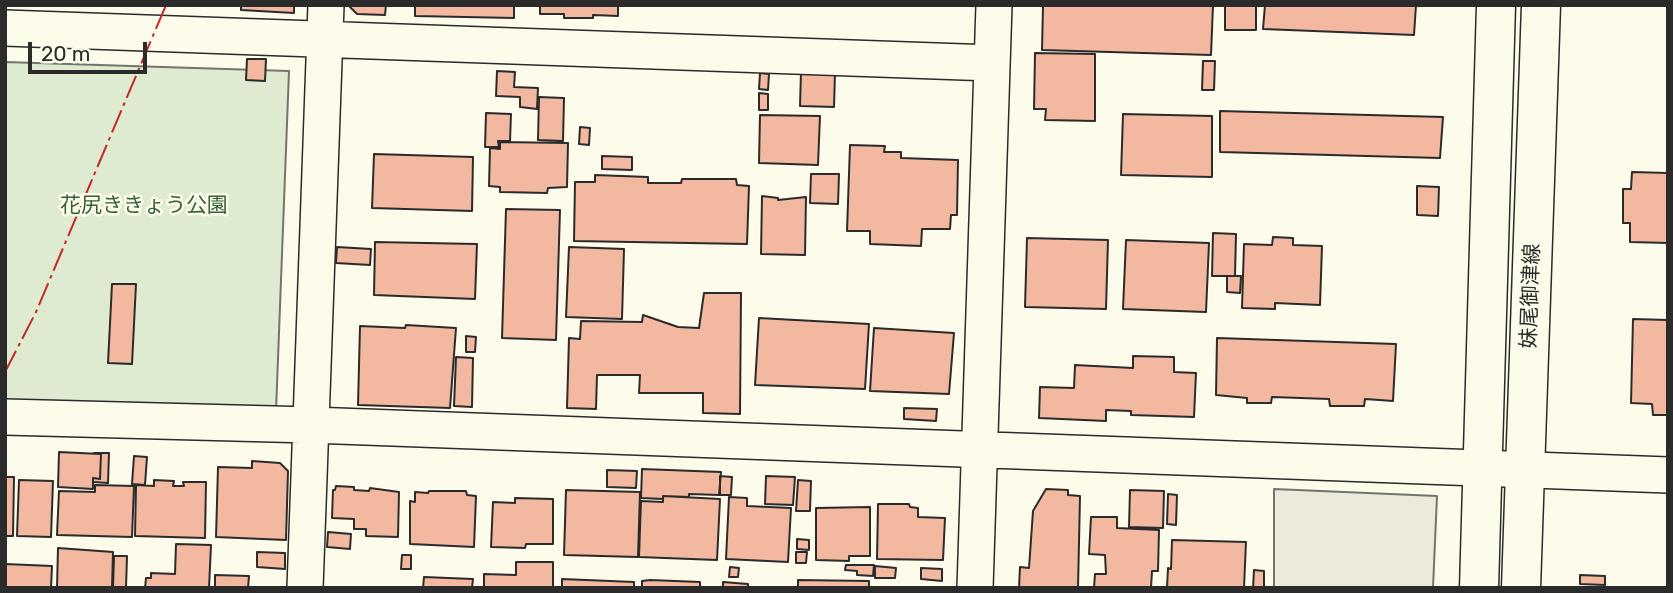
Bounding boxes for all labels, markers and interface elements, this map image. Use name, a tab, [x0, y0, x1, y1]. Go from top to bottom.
scale bar	[32, 28, 150, 72]
text: 20 m	[41, 41, 90, 66]
park label: 花尻ききょう公園	[60, 193, 228, 219]
street label: 妹尾御津線	[1517, 243, 1545, 349]

